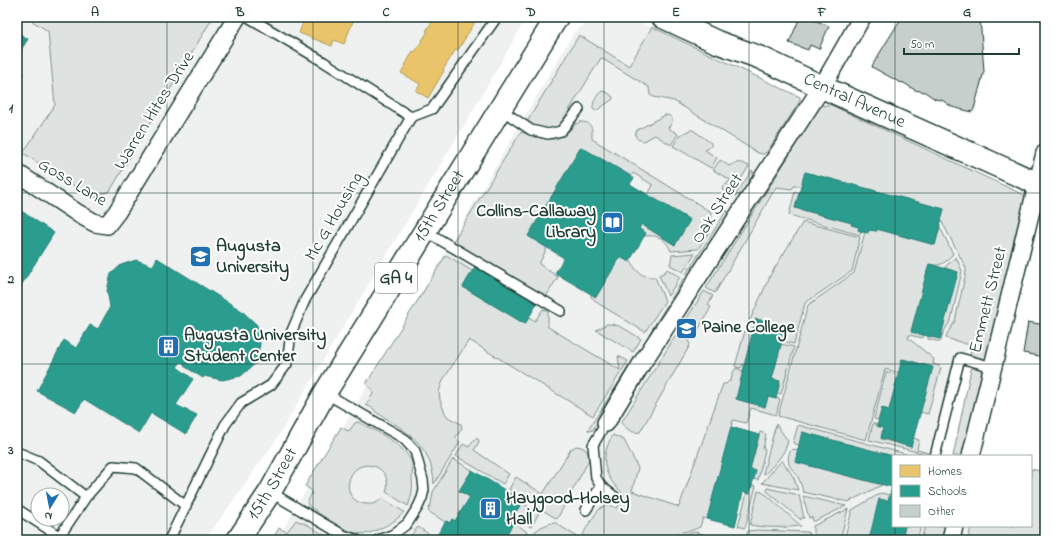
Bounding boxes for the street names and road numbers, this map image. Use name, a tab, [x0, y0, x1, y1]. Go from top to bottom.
street label: Warren Hites Drive	[108, 46, 202, 175]
street label: Central Avenue	[799, 67, 910, 136]
street label: Goss Lane	[32, 152, 112, 214]
street label: 15th Street	[408, 165, 472, 248]
street label: Mc G Housing	[299, 168, 372, 267]
street label: Oak Street	[686, 169, 750, 249]
street label: Emmett Street	[963, 244, 1015, 356]
road number: GA 4	[375, 263, 417, 293]
street label: 15th Street	[241, 443, 305, 526]

